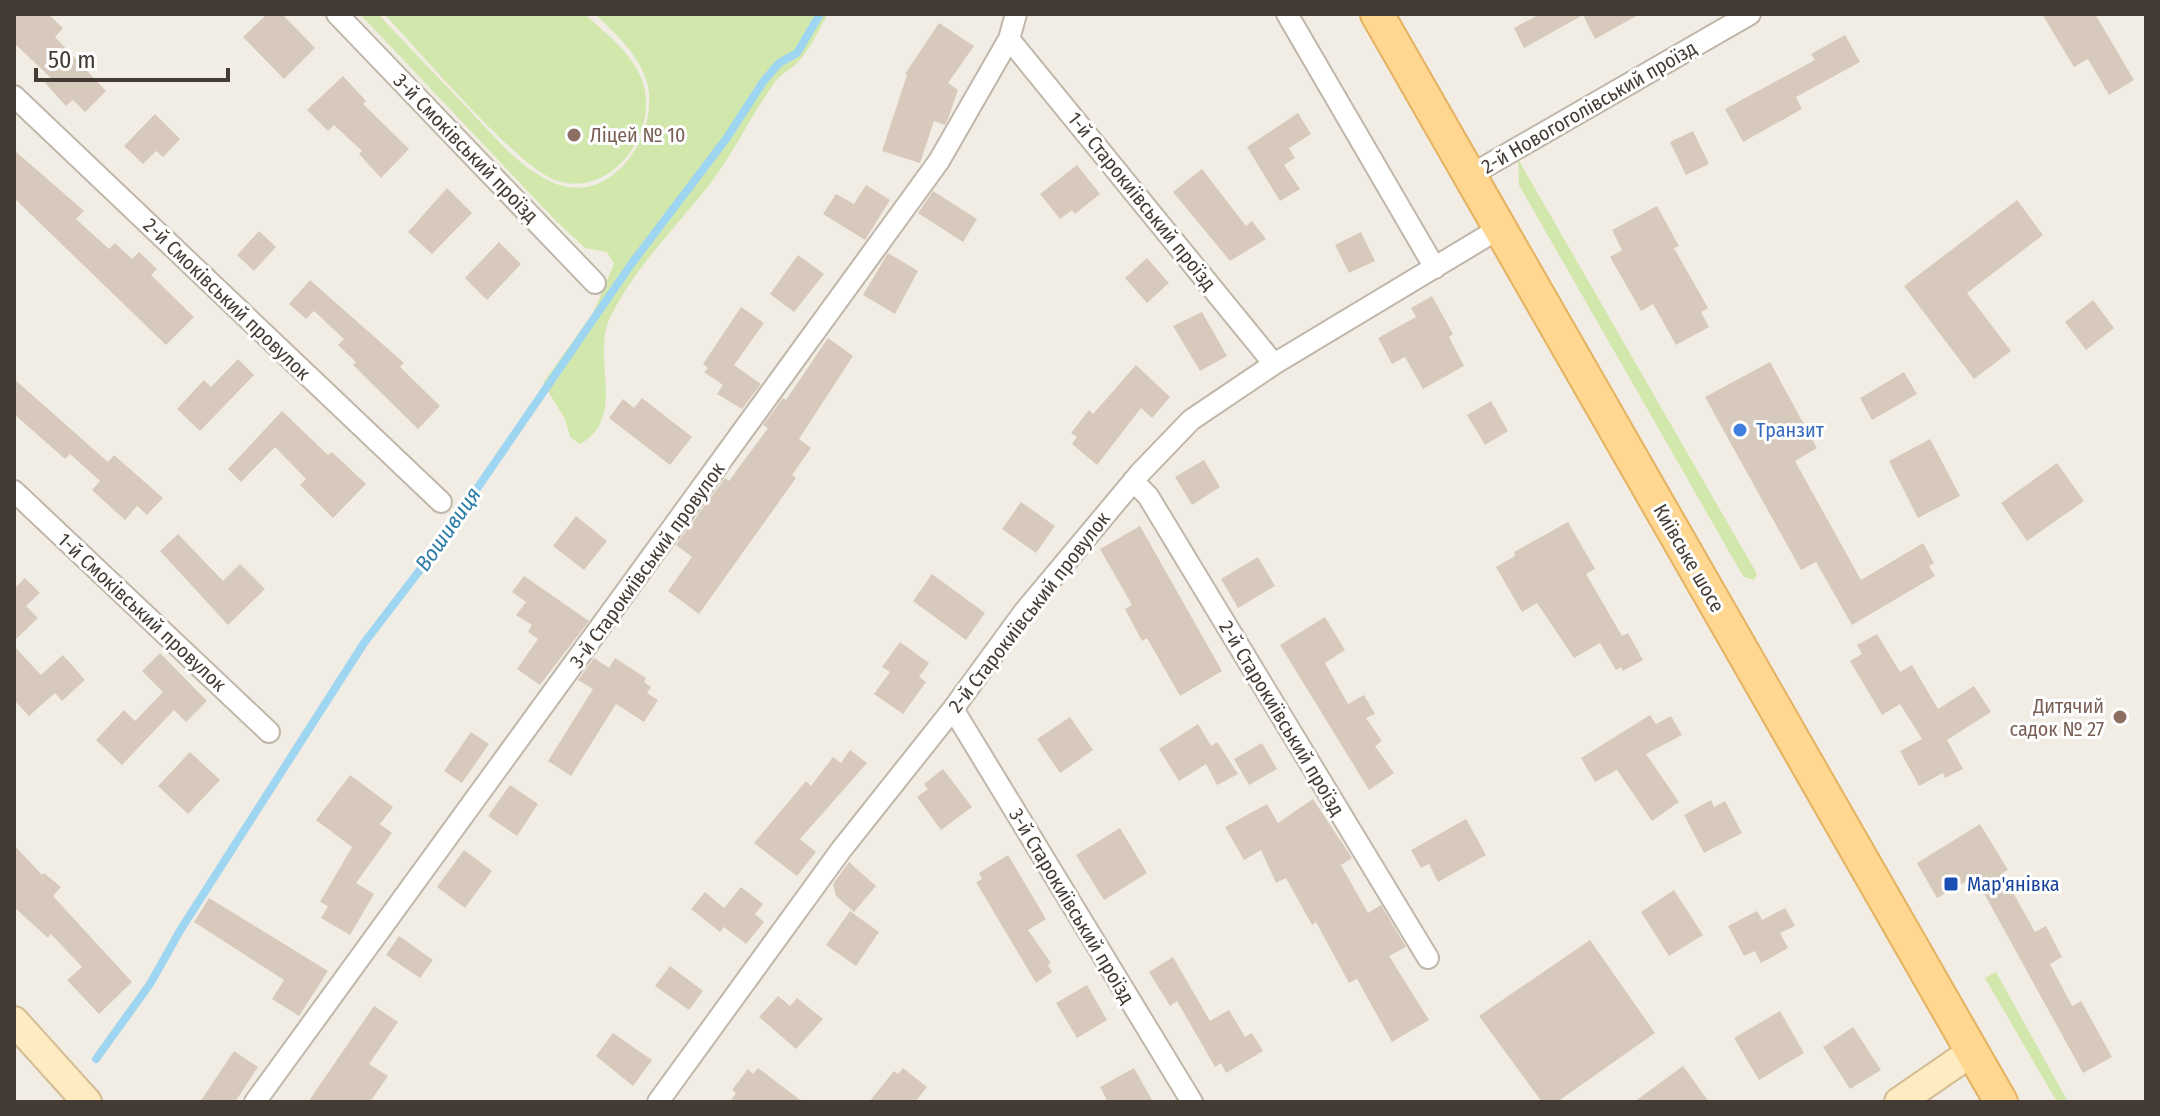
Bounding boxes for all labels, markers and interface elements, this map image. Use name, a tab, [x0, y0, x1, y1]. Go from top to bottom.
scale bar	[36, 32, 228, 82]
street label: 2-й Новогоголівський проїзд	[1477, 36, 1701, 178]
text: 50 m	[48, 46, 96, 74]
street label: 3-й Смоківський проїзд	[389, 68, 543, 228]
street label: 1-й Старокиївський проїзд	[1063, 107, 1221, 295]
place label: Ліцей № 10	[590, 123, 686, 147]
marker: Ліцей № 10	[565, 126, 583, 144]
street label: 2-й Смоківський провулок	[139, 213, 316, 385]
place label: Транзит	[1756, 418, 1825, 442]
marker: Транзит	[1731, 421, 1749, 439]
street label: 3-й Старокиївський провулок	[564, 457, 730, 672]
water label: Вошивиця	[409, 482, 487, 576]
street label: Київське шосе	[1648, 500, 1730, 616]
street label: 2-й Старокиївський провулок	[943, 506, 1115, 717]
street label: 1-й Смоківський провулок	[53, 528, 232, 697]
street label: 2-й Старокиївський проїзд	[1214, 616, 1350, 820]
place label: Дитячий садок № 27	[2010, 694, 2104, 741]
marker: Дитячий садок № 27	[2111, 708, 2129, 726]
street label: 3-й Старокиївський проїзд	[1004, 804, 1140, 1008]
place label: Мар'янівка	[1967, 872, 2060, 896]
marker: Мар'янівка	[1942, 875, 1960, 893]

